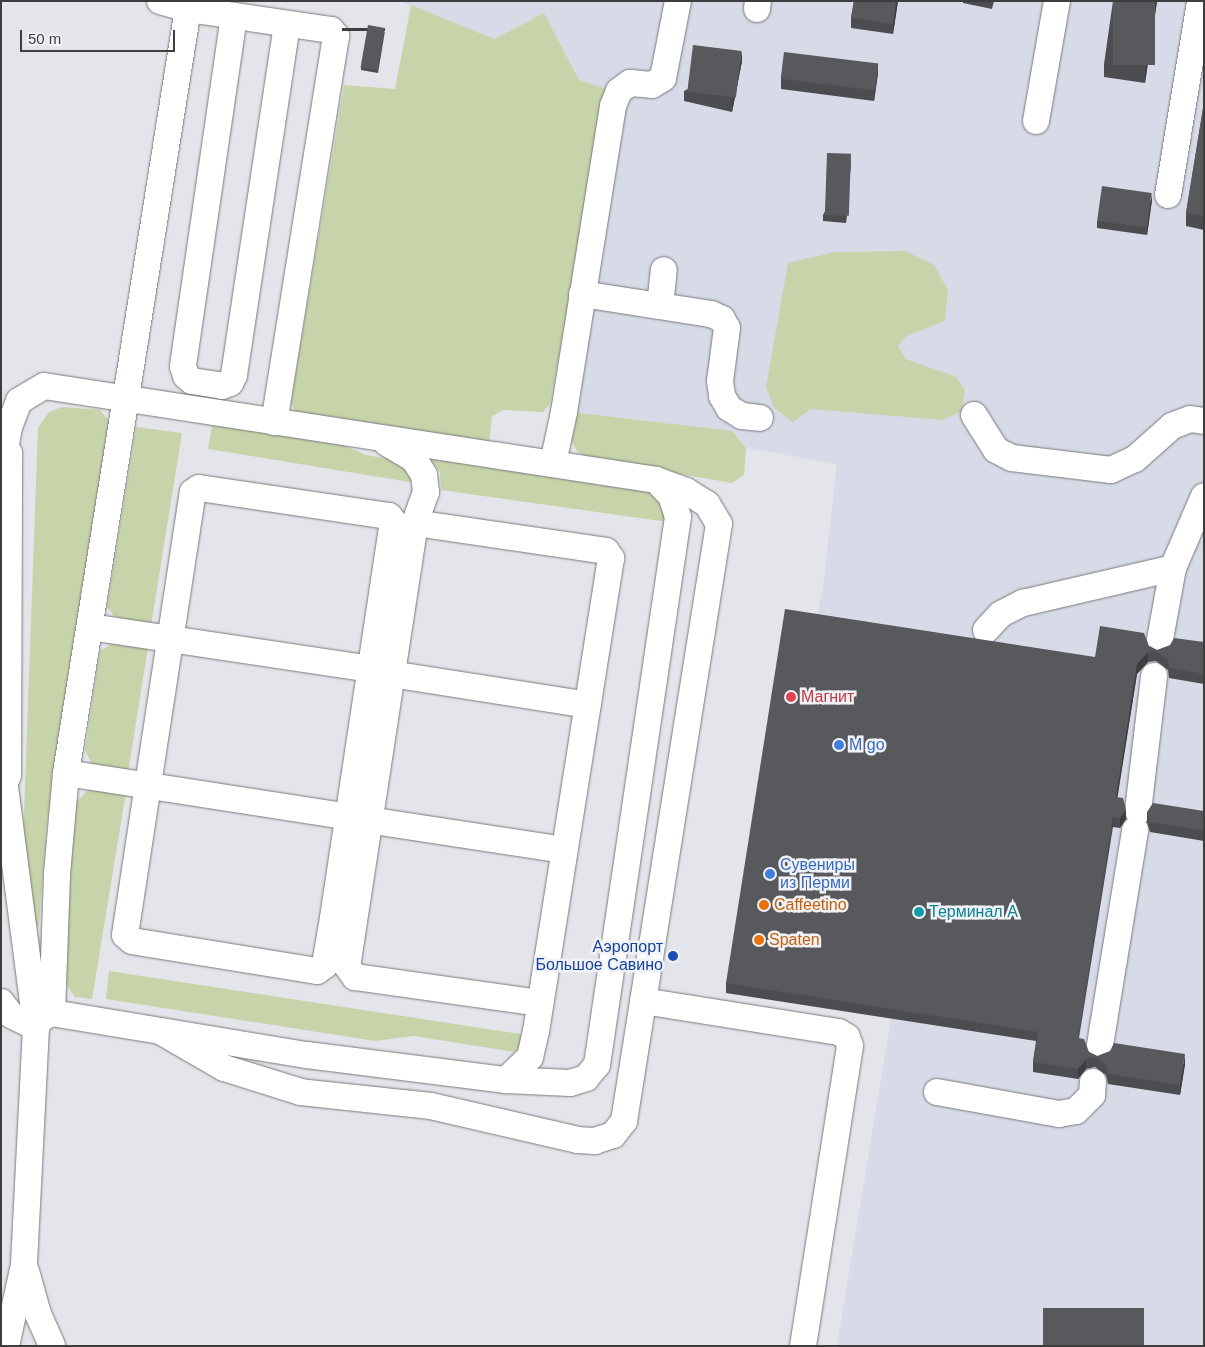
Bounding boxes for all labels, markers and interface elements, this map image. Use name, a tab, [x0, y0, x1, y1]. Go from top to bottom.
scale bar	[22, 20, 178, 52]
text: 50 m	[28, 30, 61, 47]
place label: Магнит	[801, 687, 854, 707]
marker: Магнит	[785, 691, 797, 703]
place label: М go	[849, 735, 885, 755]
marker: М go	[833, 739, 845, 751]
place label: Сувениры из Перми	[780, 855, 855, 893]
marker: Сувениры из Перми	[764, 868, 776, 880]
place label: Caffeetino	[774, 895, 847, 915]
marker: Caffeetino	[758, 899, 770, 911]
place label: Терминал А	[929, 902, 1018, 922]
marker: Терминал А	[913, 906, 925, 918]
place label: Spaten	[769, 930, 820, 950]
marker: Spaten	[753, 934, 765, 946]
place label: Аэропорт Большое Савино	[535, 937, 663, 975]
marker: Аэропорт Большое Савино	[667, 950, 679, 962]

